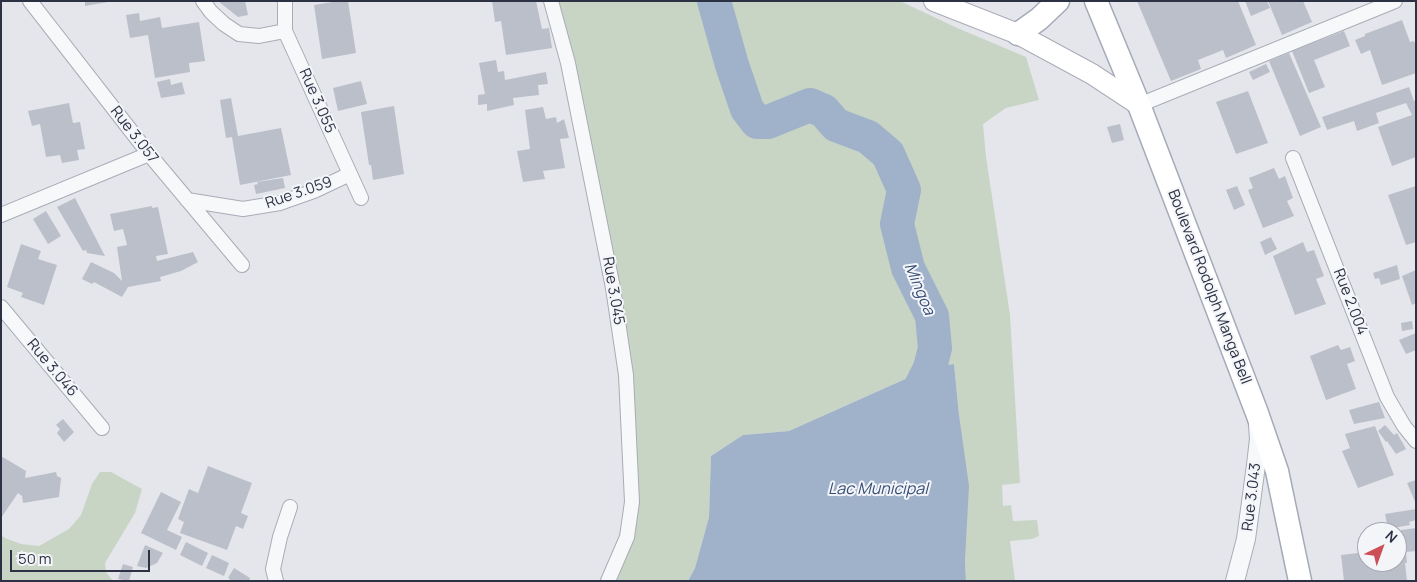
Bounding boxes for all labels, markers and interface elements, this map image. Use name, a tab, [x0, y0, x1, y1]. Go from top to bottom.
street label: Rue 3.055	[295, 66, 339, 136]
street label: Rue 3.057	[106, 103, 162, 167]
street label: Rue 3.059	[263, 173, 335, 213]
street label: Boulevard Rodolph Manga Bell	[1164, 187, 1254, 387]
street label: Rue 3.045	[598, 256, 628, 326]
water label: Mingoa	[900, 260, 938, 318]
street label: Rue 2.004	[1329, 266, 1371, 338]
street label: Rue 3.046	[23, 336, 81, 400]
street label: Rue 3.043	[1239, 462, 1265, 532]
water label: Lac Municipal	[828, 480, 928, 500]
north arrow	[1357, 522, 1407, 572]
text: N	[1382, 526, 1402, 547]
scale bar	[12, 540, 152, 572]
text: 50 m	[18, 548, 52, 569]

